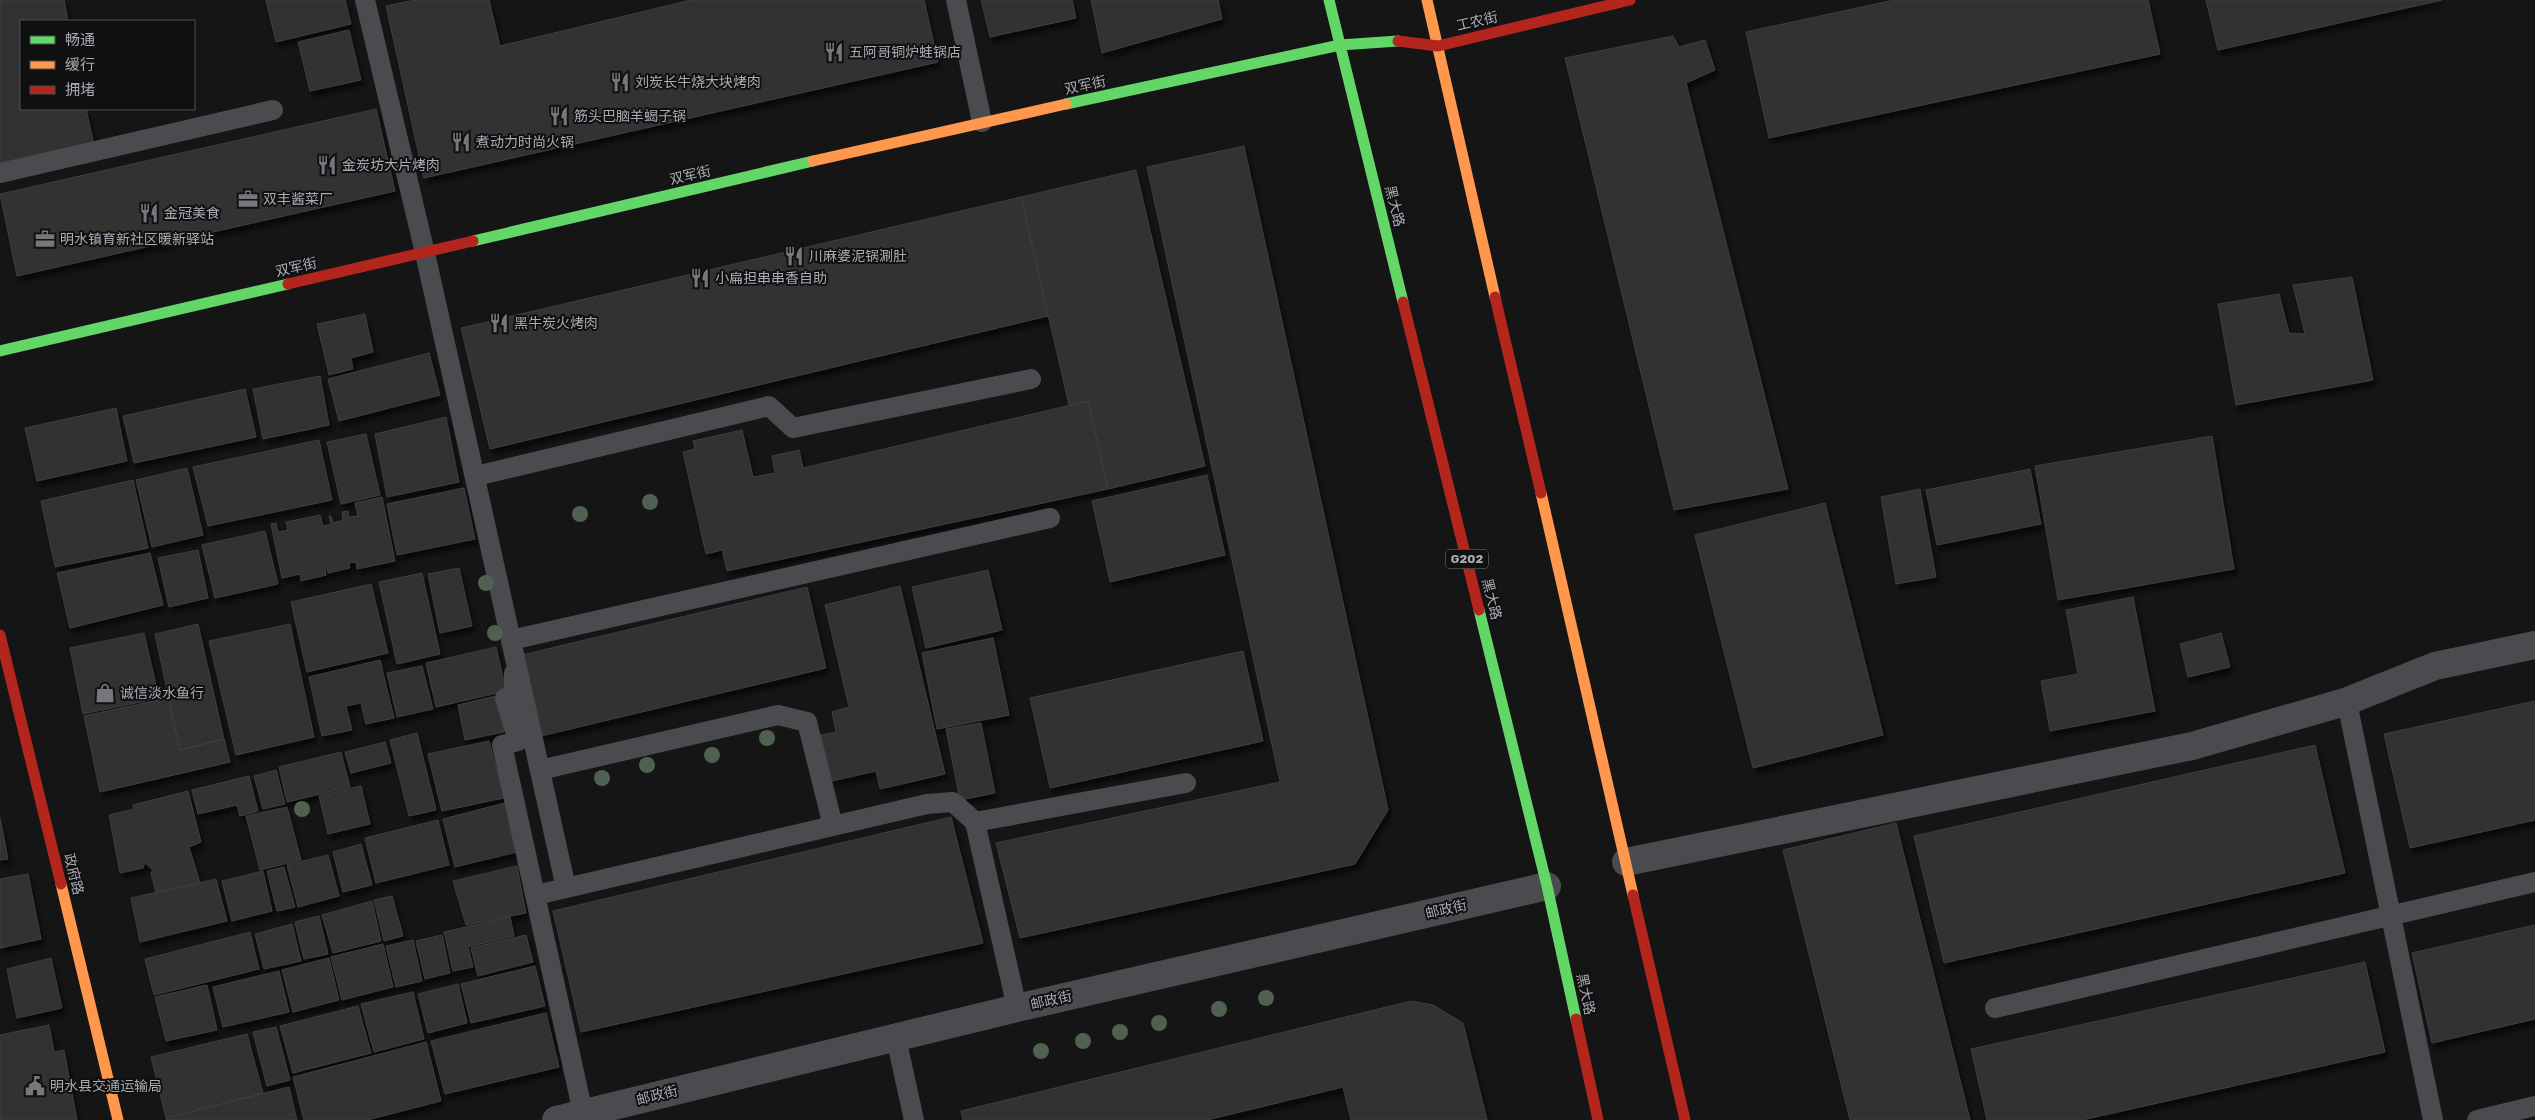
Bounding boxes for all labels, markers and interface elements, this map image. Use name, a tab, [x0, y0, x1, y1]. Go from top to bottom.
street label: 工农街	[1455, 8, 1499, 34]
legend	[20, 20, 195, 110]
text: 畅通	[65, 31, 95, 49]
restaurant icon: 五阿哥铜炉蛙锅店	[823, 41, 845, 63]
place label: 五阿哥铜炉蛙锅店	[849, 44, 961, 61]
text: 缓行	[65, 56, 95, 74]
restaurant icon: 刘炭长牛烧大块烤肉	[609, 71, 631, 93]
street label: 双军街	[1063, 73, 1107, 98]
place label: 刘炭长牛烧大块烤肉	[635, 74, 761, 91]
text: 拥堵	[65, 81, 95, 99]
restaurant icon: 筋头巴脑羊蝎子锅	[548, 105, 570, 127]
place label: 筋头巴脑羊蝎子锅	[574, 108, 686, 125]
restaurant icon: 煮动力时尚火锅	[450, 131, 472, 153]
place label: 煮动力时尚火锅	[475, 134, 574, 151]
restaurant icon: 金炭坊大片烤肉	[316, 154, 338, 176]
place label: 金炭坊大片烤肉	[342, 157, 440, 174]
street label: 双军街	[668, 162, 712, 188]
street label: 黑大路	[1381, 184, 1408, 229]
office icon: 双丰酱菜厂	[237, 188, 259, 210]
place label: 双丰酱菜厂	[263, 191, 333, 208]
restaurant icon: 金冠美食	[138, 202, 160, 224]
place label: 金冠美食	[164, 205, 220, 222]
office icon: 明水镇育新社区暖新驿站	[34, 228, 56, 250]
place label: 明水镇育新社区暖新驿站	[60, 231, 214, 248]
restaurant icon: 川麻婆泥锅涮肚	[783, 245, 805, 267]
place label: 川麻婆泥锅涮肚	[809, 248, 907, 265]
street label: 双军街	[274, 254, 318, 280]
restaurant icon: 小扁担串串香自助	[689, 267, 711, 289]
place label: 小扁担串串香自助	[715, 270, 827, 287]
restaurant icon: 黑牛炭火烤肉	[488, 312, 510, 334]
place label: 黑牛炭火烤肉	[514, 315, 598, 332]
road number: G202	[1446, 550, 1488, 568]
street label: 黑大路	[1478, 577, 1505, 622]
shop icon: 诚信淡水鱼行	[94, 682, 116, 704]
place label: 诚信淡水鱼行	[120, 685, 204, 702]
street label: 政府路	[60, 852, 87, 897]
street label: 邮政街	[1424, 896, 1468, 922]
street label: 黑大路	[1573, 972, 1598, 1016]
street label: 邮政街	[1029, 987, 1073, 1013]
public building icon: 明水县交通运输局	[24, 1075, 46, 1097]
place label: 明水县交通运输局	[50, 1078, 162, 1095]
street label: 邮政街	[635, 1082, 680, 1109]

